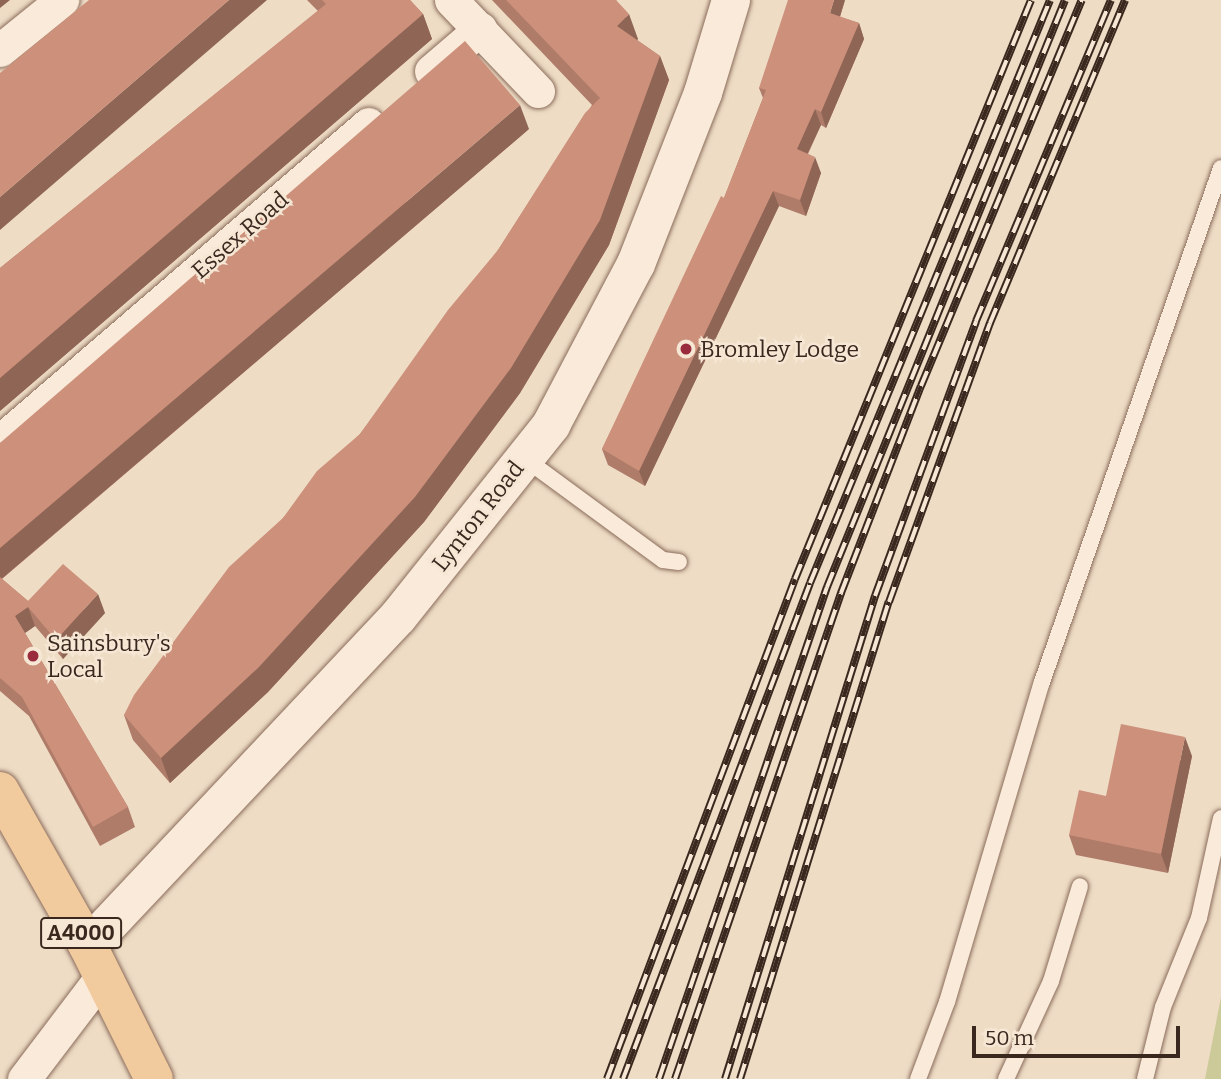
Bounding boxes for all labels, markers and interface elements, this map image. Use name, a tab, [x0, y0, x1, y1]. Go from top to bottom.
street label: Essex Road	[186, 186, 294, 284]
place label: Bromley Lodge	[700, 335, 859, 363]
marker: Bromley Lodge	[678, 341, 694, 357]
street label: Lynton Road	[426, 455, 530, 577]
place label: Sainsbury's Local	[47, 629, 171, 683]
marker: Sainsbury's Local	[25, 648, 41, 664]
road number: A4000	[39, 916, 123, 950]
scale bar	[976, 1012, 1184, 1056]
text: 50 m	[985, 1025, 1034, 1051]

